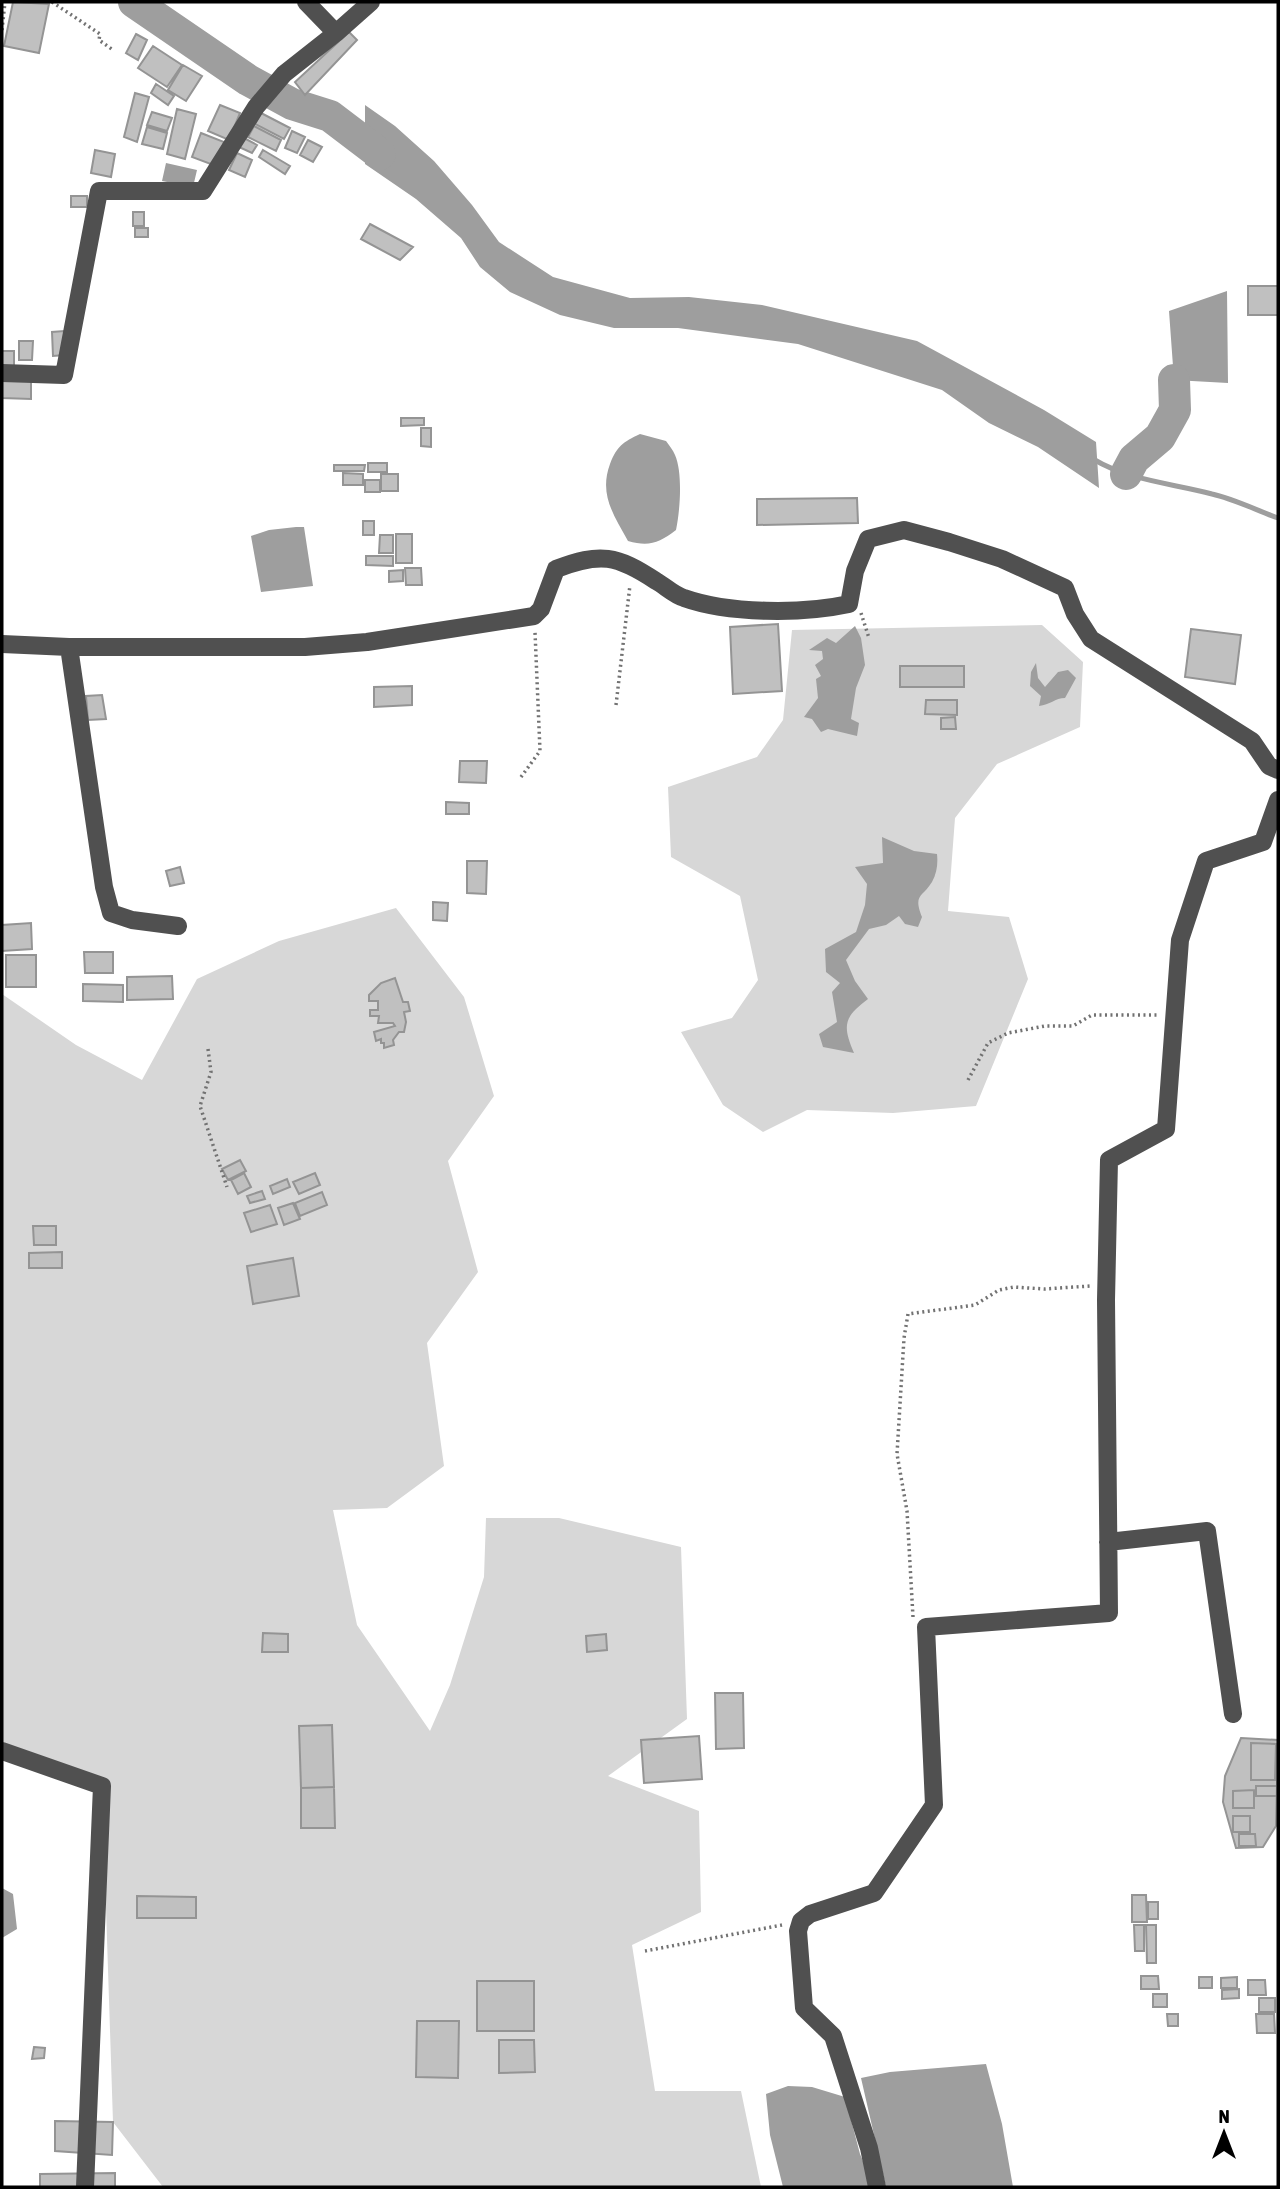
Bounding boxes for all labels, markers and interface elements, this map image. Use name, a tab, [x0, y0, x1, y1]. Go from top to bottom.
north arrow	[1189, 2098, 1259, 2168]
text: N	[1218, 2105, 1230, 2127]

